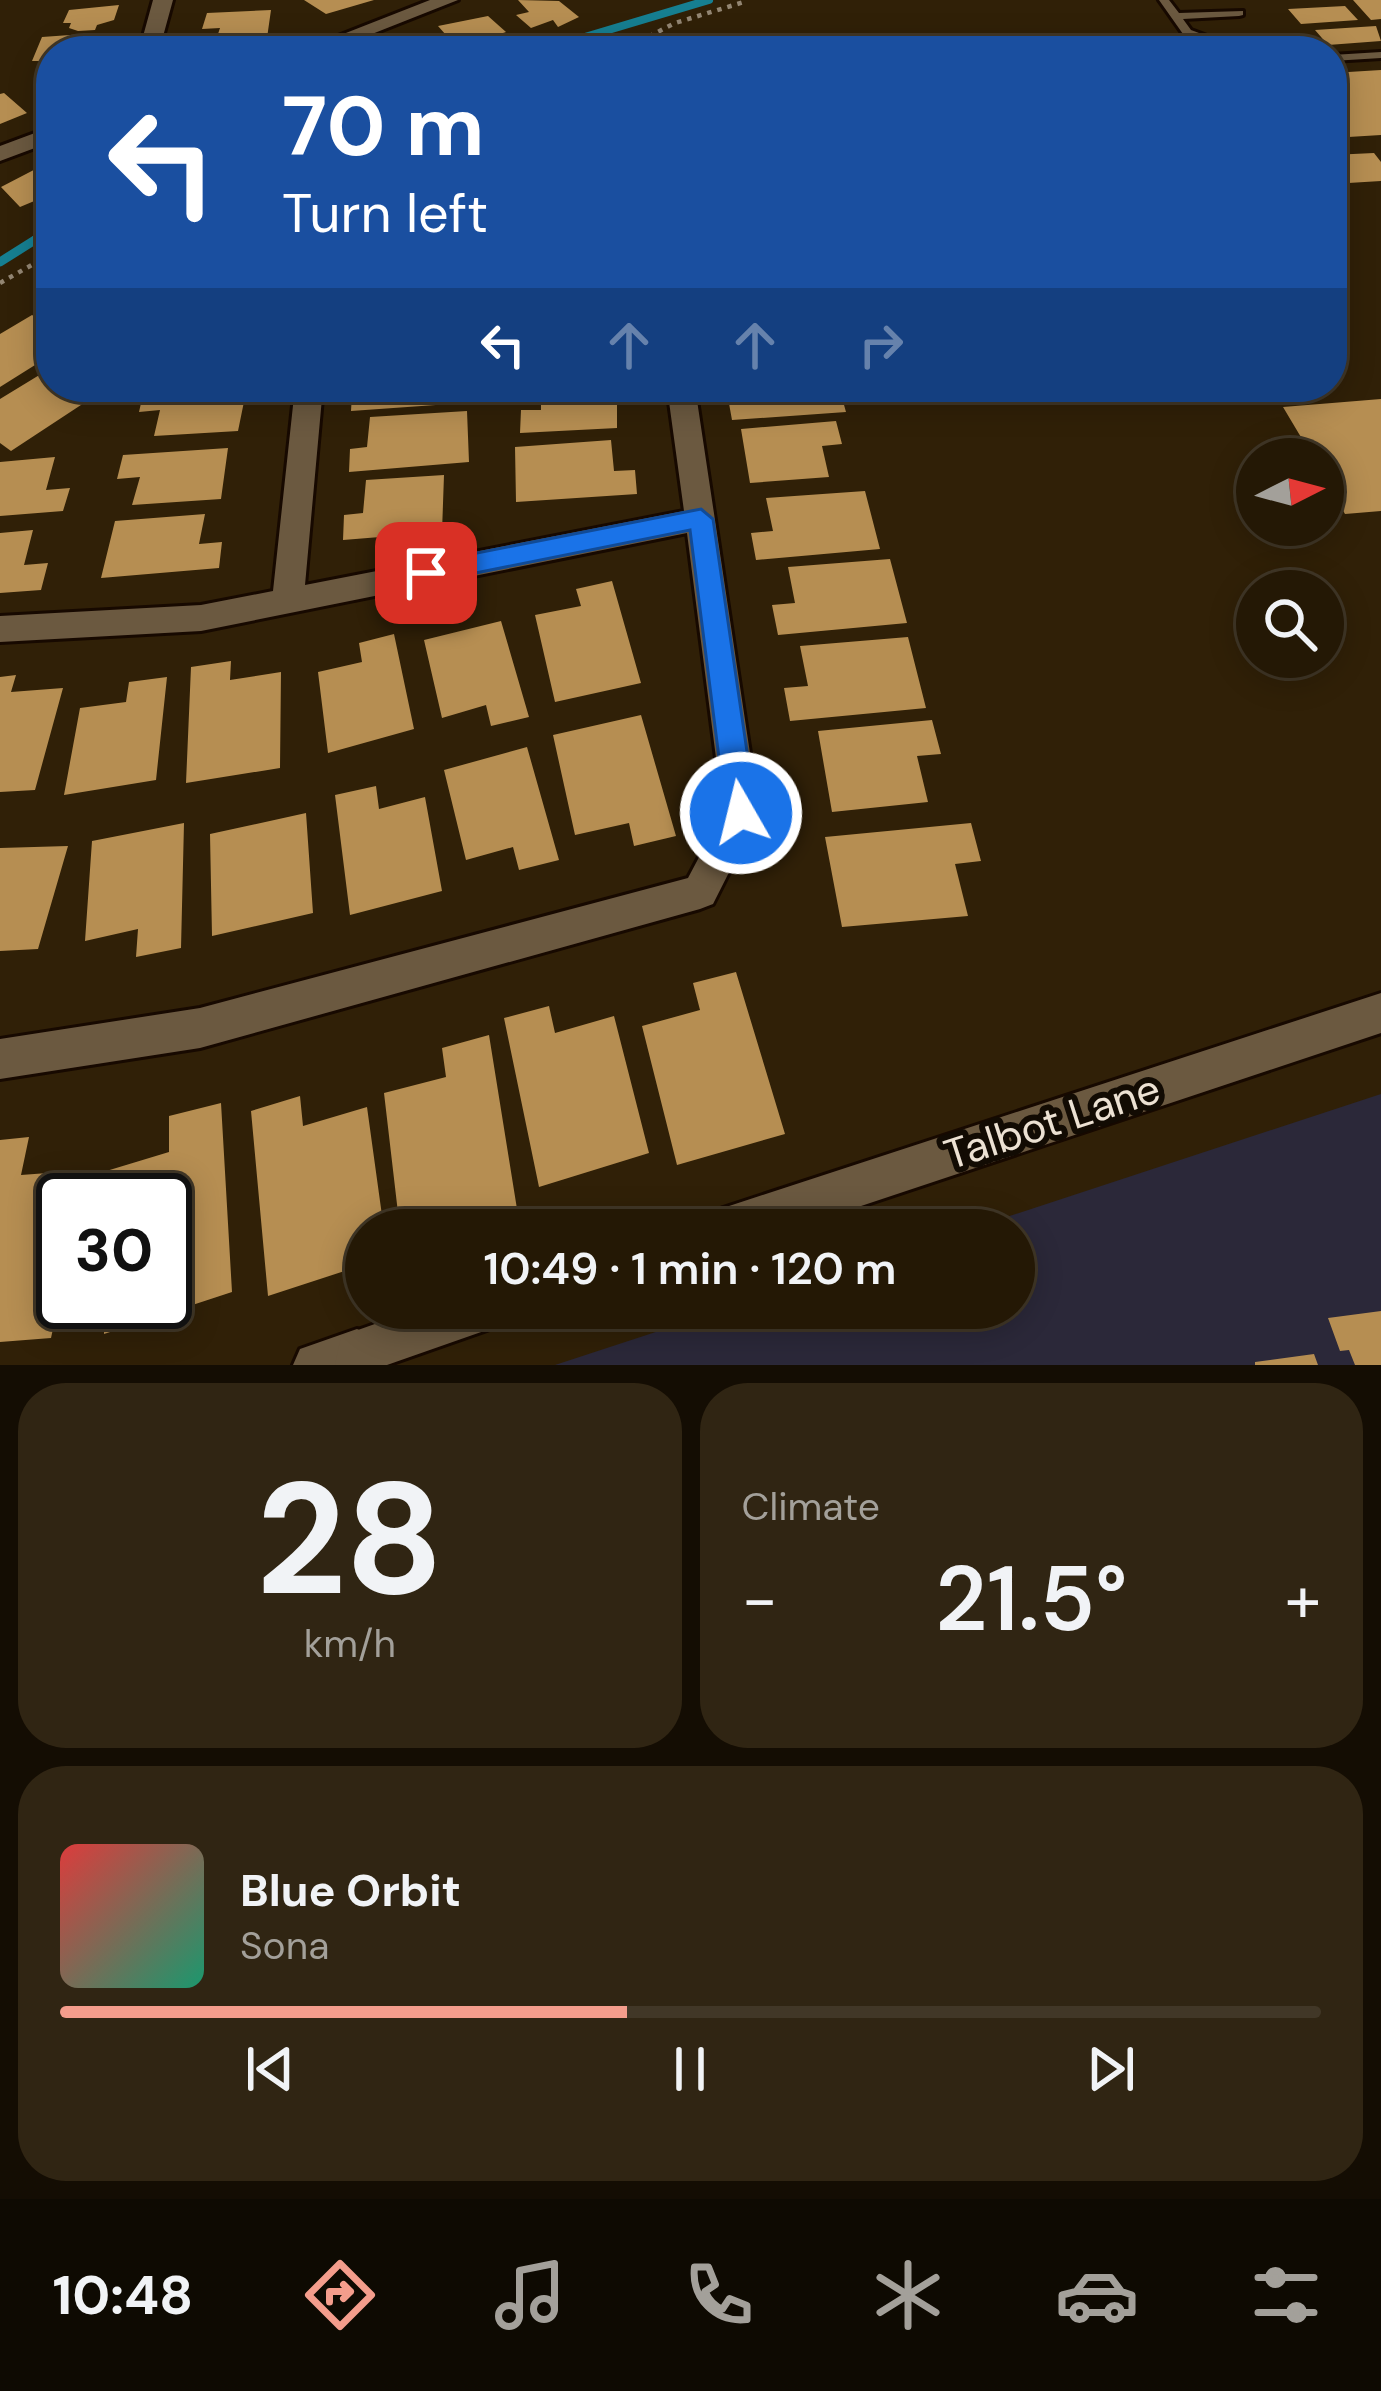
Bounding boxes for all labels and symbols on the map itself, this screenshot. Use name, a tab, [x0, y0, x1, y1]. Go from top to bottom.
north arrow	[1236, 438, 1344, 546]
pin	[375, 522, 477, 624]
position arrow	[678, 750, 804, 876]
street label: Talbot Lane	[937, 1061, 1167, 1182]
speed limit sign: 30	[36, 1173, 192, 1329]

